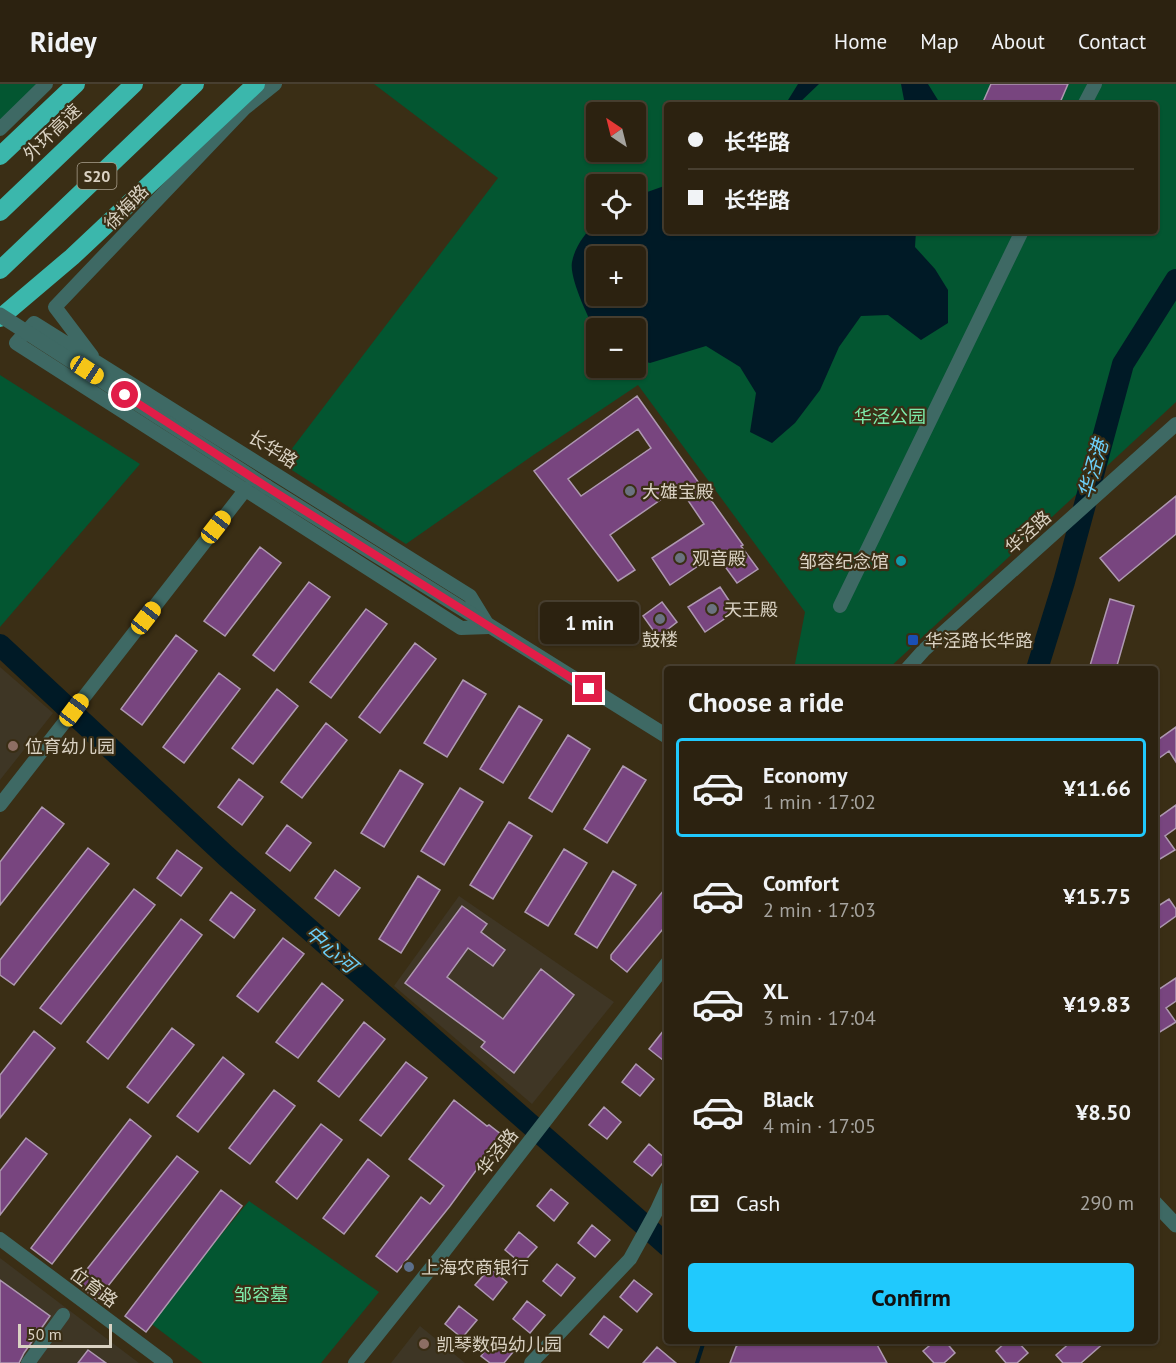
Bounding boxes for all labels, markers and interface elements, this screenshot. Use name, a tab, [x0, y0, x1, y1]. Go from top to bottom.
text: Ridey	[30, 23, 97, 60]
text: Home	[834, 28, 887, 55]
text: Map	[920, 28, 959, 55]
text: About	[992, 28, 1045, 55]
text: Contact	[1078, 28, 1146, 55]
street label: 外环高速	[18, 99, 86, 165]
north arrow	[586, 102, 646, 162]
map controls	[586, 102, 646, 378]
text: 长华路	[724, 128, 790, 156]
road number: S20	[78, 163, 116, 189]
button: locate	[586, 174, 646, 234]
street label: 徐梅路	[99, 180, 153, 234]
text: 长华路	[724, 186, 790, 214]
button: +	[586, 246, 646, 306]
button: −	[586, 318, 646, 378]
car	[67, 353, 107, 387]
route start	[111, 381, 138, 408]
park label: 华泾公园	[854, 405, 926, 428]
street label: 长华路	[244, 425, 302, 473]
water label: 华泾港	[1072, 434, 1115, 501]
place label: 大雄宝殿	[642, 480, 714, 503]
marker: 大雄宝殿	[623, 484, 637, 498]
street label: 华泾路	[1000, 505, 1056, 559]
car	[198, 507, 234, 547]
place label: 观音殿	[692, 547, 746, 570]
place label: 邹容纪念馆	[799, 550, 889, 573]
marker: 观音殿	[673, 551, 687, 565]
marker: 邹容纪念馆	[894, 554, 908, 568]
car	[128, 598, 164, 638]
place label: 天王殿	[724, 598, 778, 621]
callout: 1 min	[540, 602, 638, 644]
marker: 天王殿	[705, 602, 719, 616]
text: 1 min	[565, 610, 614, 636]
marker: 鼓楼	[653, 612, 667, 626]
place label: 鼓楼	[642, 628, 678, 651]
place label: 华泾路长华路	[925, 629, 1033, 652]
marker: 华泾路长华路	[906, 633, 920, 647]
route end	[575, 675, 602, 702]
text: Choose a ride	[688, 685, 844, 719]
car	[56, 690, 92, 730]
place label: 位育幼儿园	[25, 735, 115, 758]
marker: 位育幼儿园	[6, 739, 20, 753]
icon: car	[691, 761, 745, 815]
text: Economy	[763, 761, 847, 789]
text: ¥11.66	[1063, 774, 1131, 802]
text: 1 min · 17:02	[763, 789, 876, 815]
icon: car	[691, 869, 745, 923]
text: Comfort	[763, 869, 839, 897]
text: ¥15.75	[1063, 882, 1131, 910]
text: 2 min · 17:03	[763, 897, 876, 923]
water label: 中心河	[300, 920, 365, 981]
icon: car	[691, 977, 745, 1031]
text: XL	[763, 977, 788, 1005]
text: ¥19.83	[1063, 990, 1131, 1018]
text: 3 min · 17:04	[763, 1005, 876, 1031]
icon: car	[691, 1085, 745, 1139]
text: Black	[763, 1085, 814, 1113]
text: ¥8.50	[1076, 1098, 1131, 1126]
text: 4 min · 17:05	[763, 1113, 876, 1139]
street label: 华泾路	[471, 1124, 523, 1180]
icon: cash	[688, 1187, 721, 1220]
text: Cash	[736, 1189, 780, 1217]
text: 290 m	[1080, 1190, 1134, 1216]
place label: 上海农商银行	[421, 1256, 529, 1279]
marker: 上海农商银行	[402, 1260, 416, 1274]
street label: 位育路	[66, 1262, 122, 1312]
button: Confirm	[688, 1263, 1134, 1332]
park label: 邹容墓	[234, 1283, 288, 1306]
scale bar	[18, 1321, 112, 1348]
text: 50 m	[27, 1324, 62, 1344]
place label: 凯琴数码幼儿园	[436, 1333, 562, 1356]
marker: 凯琴数码幼儿园	[417, 1337, 431, 1351]

